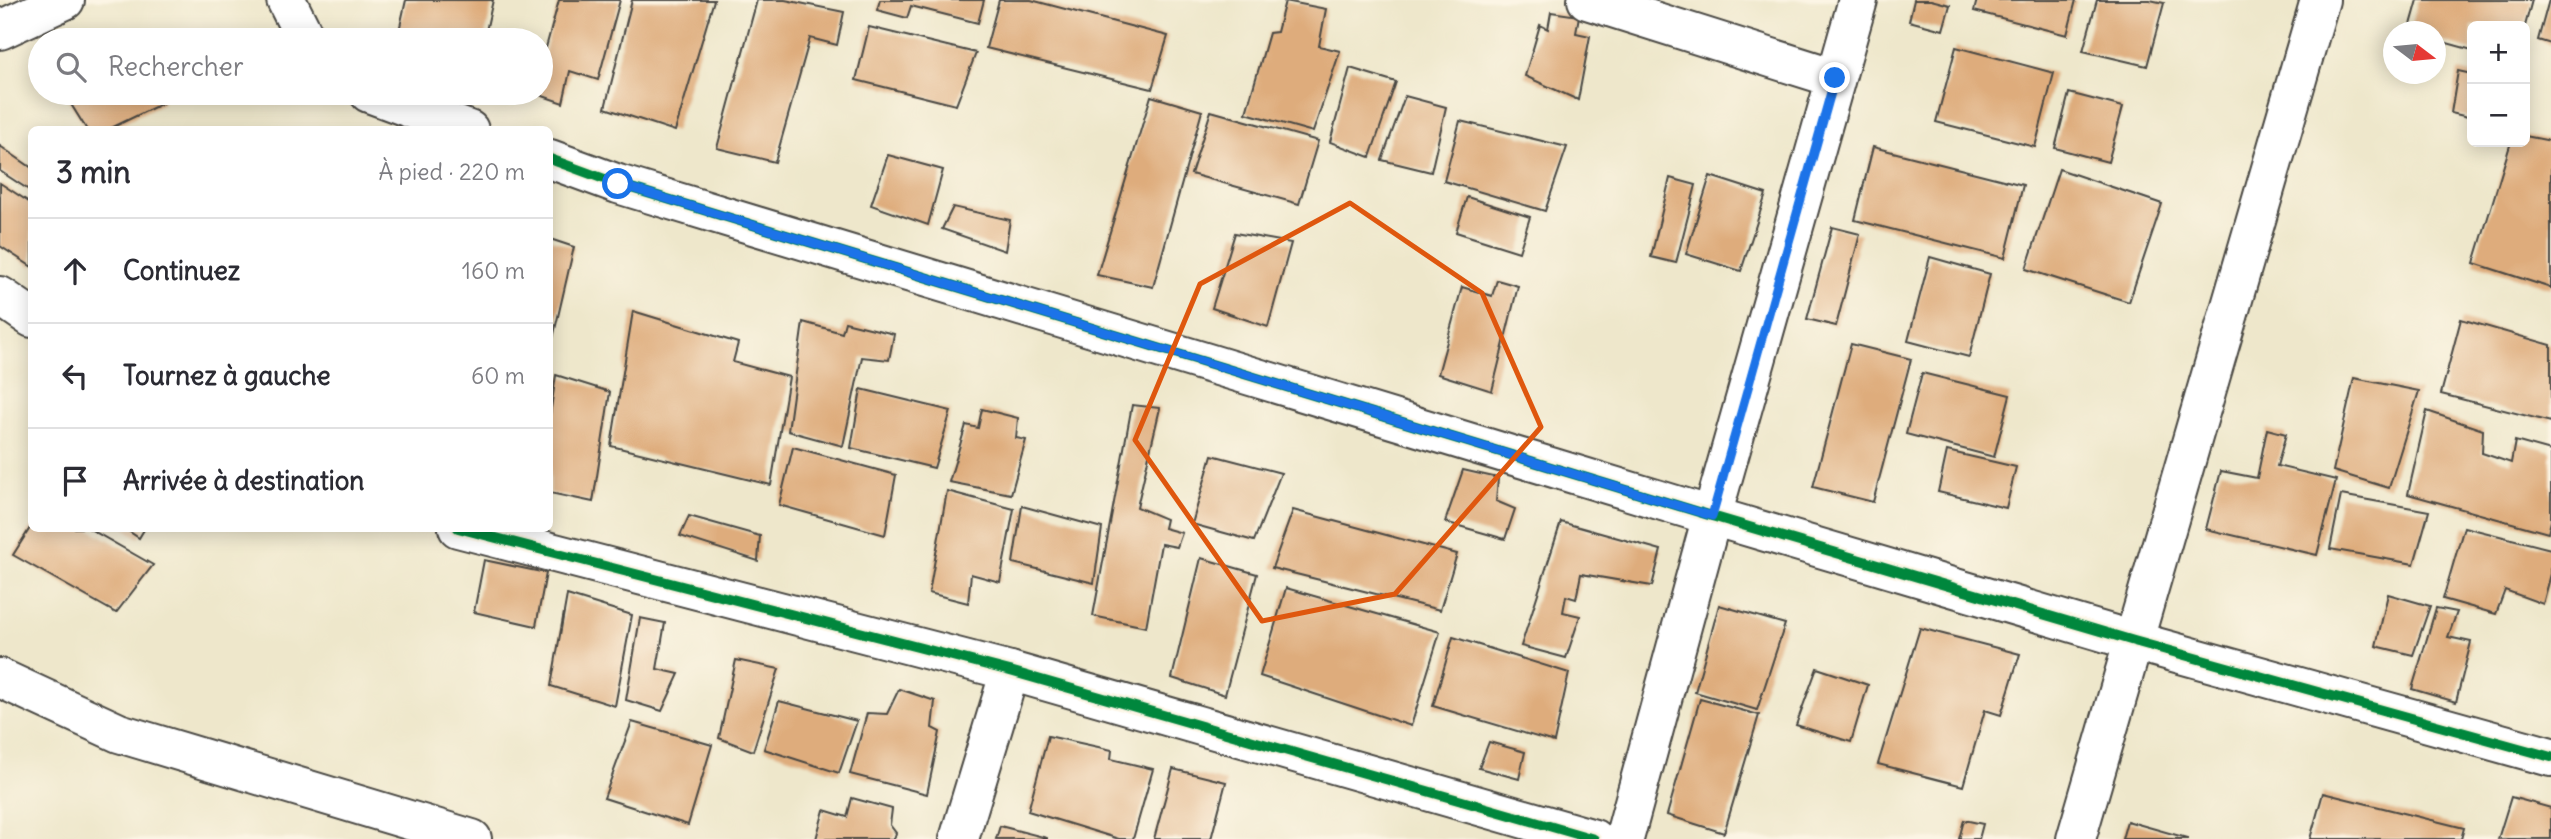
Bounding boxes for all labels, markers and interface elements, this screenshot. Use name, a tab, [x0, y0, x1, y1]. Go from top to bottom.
north arrow	[2383, 21, 2446, 84]
map controls	[2467, 21, 2530, 147]
button: +	[2467, 21, 2530, 84]
search box	[28, 28, 553, 105]
icon: search	[52, 48, 90, 86]
text: Rechercher	[108, 50, 244, 83]
route end	[1819, 62, 1850, 93]
button: −	[2467, 84, 2530, 147]
text: 3 min	[56, 153, 131, 191]
text: À pied · 220 m	[379, 157, 525, 186]
route start	[602, 168, 633, 199]
icon: ahead	[56, 252, 94, 290]
text: Continuez	[123, 254, 240, 287]
text: 160 m	[462, 256, 525, 285]
icon: left	[56, 357, 94, 395]
text: Tournez à gauche	[123, 359, 331, 392]
text: 60 m	[471, 361, 525, 390]
icon: arrive	[56, 462, 94, 500]
text: Arrivée à destination	[123, 464, 364, 497]

